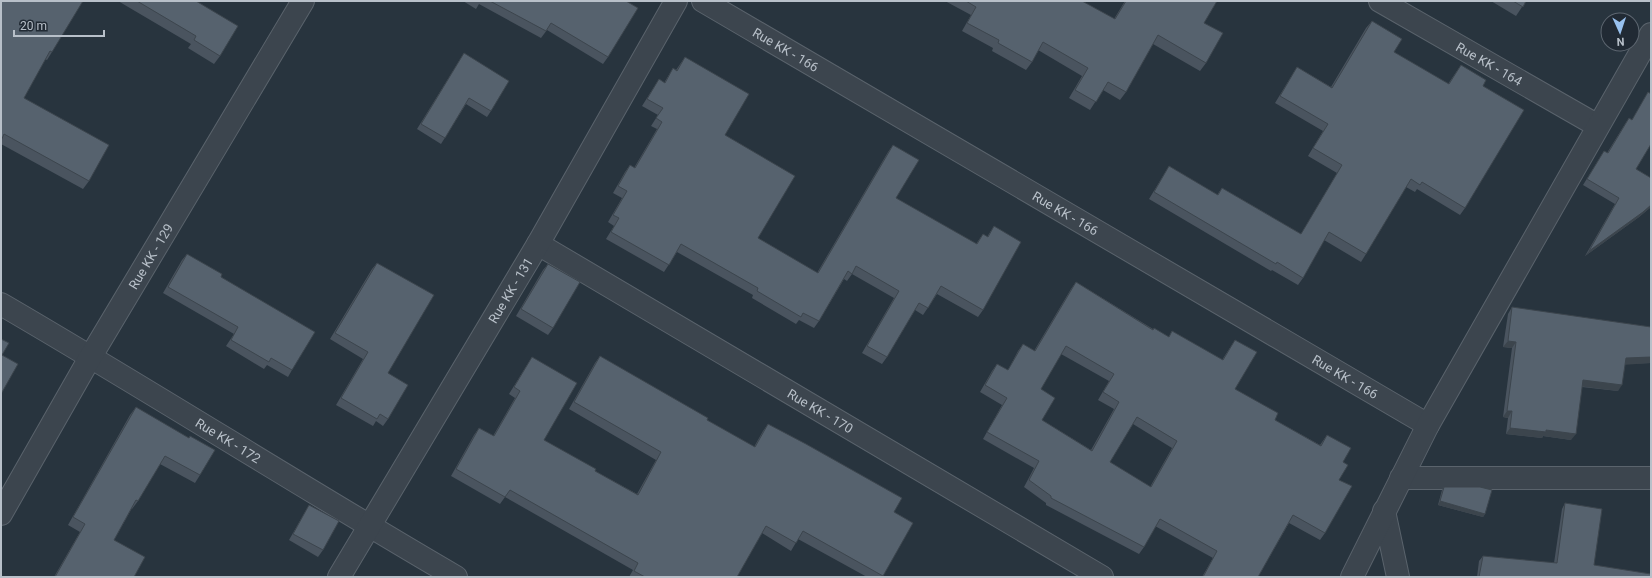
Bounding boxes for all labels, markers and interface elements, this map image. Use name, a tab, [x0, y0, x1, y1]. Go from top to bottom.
scale bar	[14, 12, 104, 38]
north arrow	[1600, 12, 1640, 52]
text: 20 m	[20, 19, 47, 33]
street label: Rue KK - 166	[750, 25, 821, 75]
text: N	[1616, 35, 1625, 48]
street label: Rue KK - 164	[1453, 39, 1525, 89]
street label: Rue KK - 166	[1030, 188, 1101, 239]
street label: Rue KK - 129	[126, 221, 176, 292]
street label: Rue KK - 131	[485, 255, 536, 326]
street label: Rue KK - 166	[1309, 352, 1381, 402]
street label: Rue KK - 170	[785, 386, 856, 436]
street label: Rue KK - 172	[193, 415, 263, 466]

